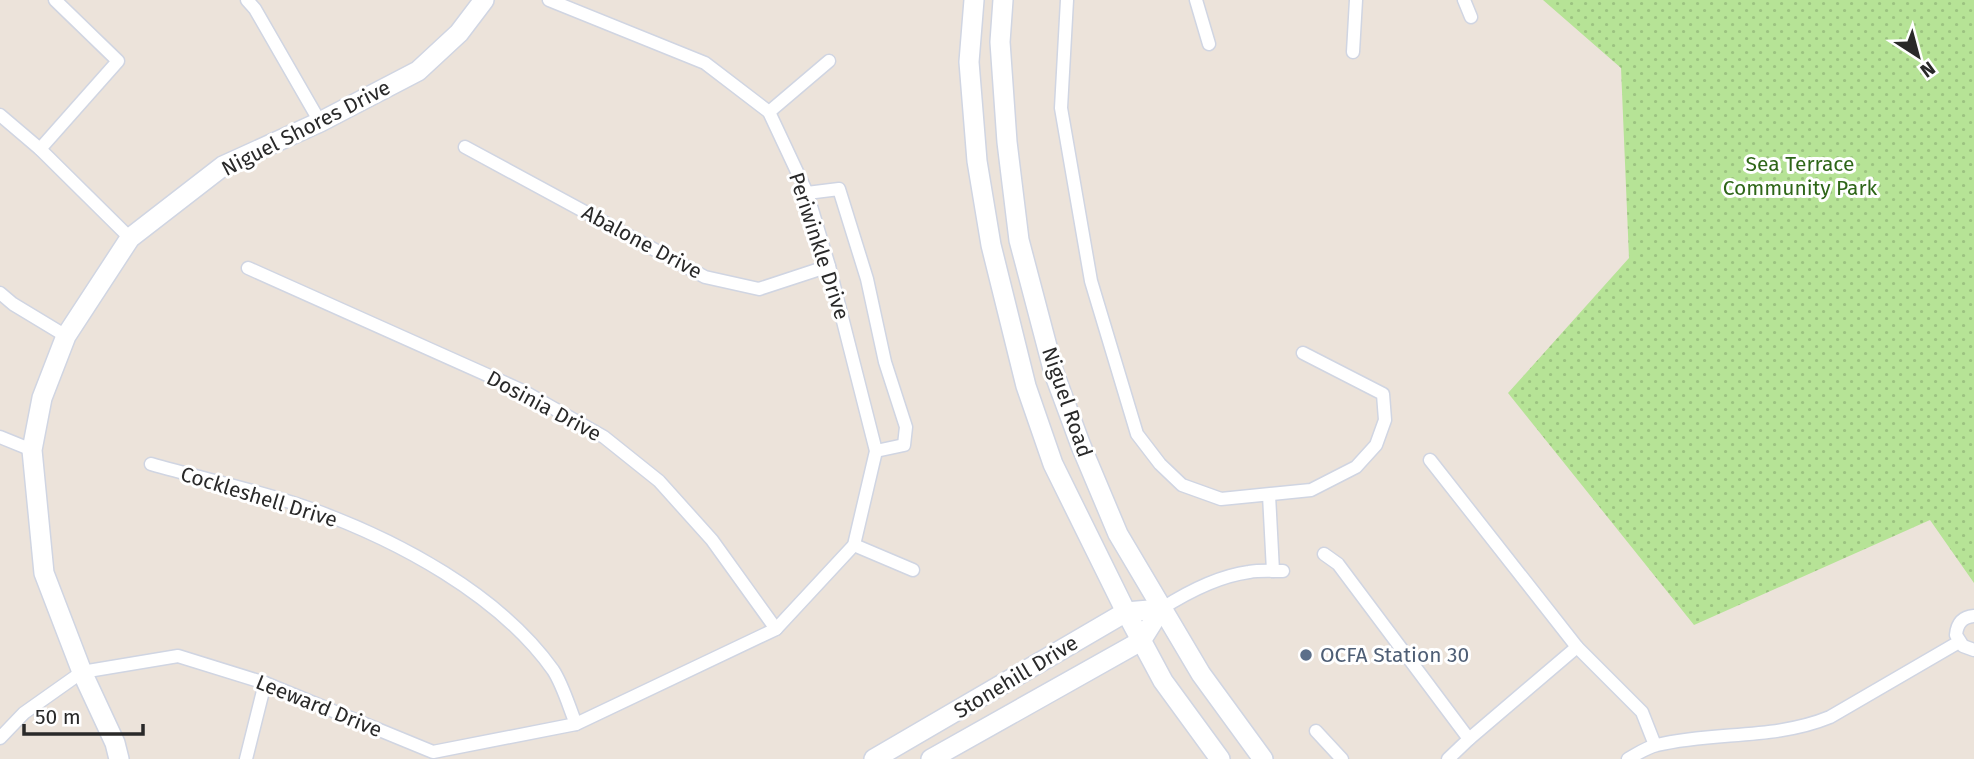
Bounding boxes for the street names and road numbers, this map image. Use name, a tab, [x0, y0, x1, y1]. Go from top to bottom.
street label: Niguel Shores Drive	[217, 74, 395, 182]
street label: Periwinkle Drive	[783, 169, 855, 323]
street label: Abalone Drive	[577, 199, 707, 285]
street label: Niguel Road	[1036, 343, 1098, 461]
street label: Dosinia Drive	[482, 365, 606, 447]
street label: Cockleshell Drive	[177, 461, 341, 533]
street label: Stonehill Drive	[949, 630, 1083, 724]
street label: Leeward Drive	[252, 669, 386, 743]

